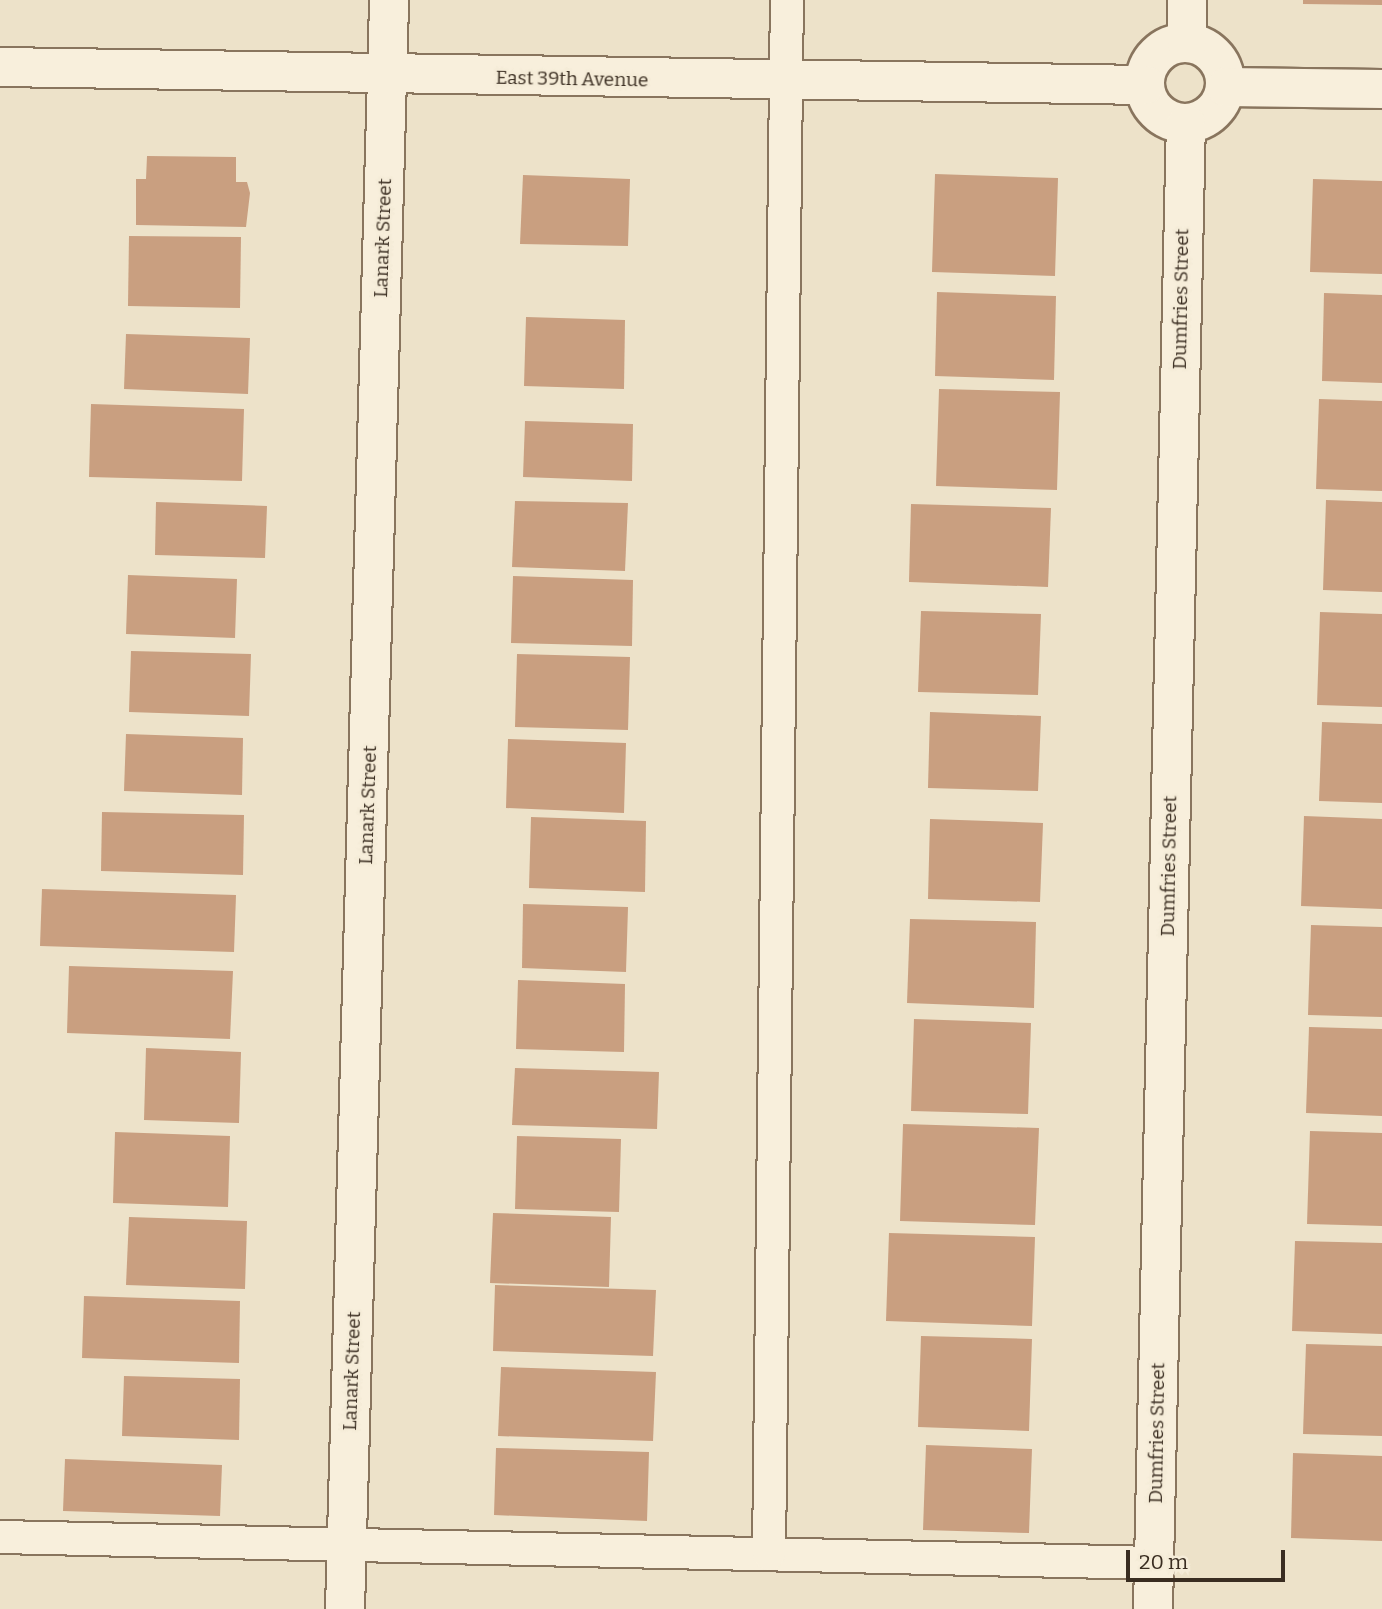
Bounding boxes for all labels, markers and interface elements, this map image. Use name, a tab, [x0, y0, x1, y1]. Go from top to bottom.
street label: East 39th Avenue	[495, 66, 649, 92]
street label: Lanark Street	[370, 178, 396, 298]
street label: Dumfries Street	[1168, 228, 1194, 370]
street label: Lanark Street	[355, 745, 381, 865]
street label: Dumfries Street	[1156, 795, 1182, 937]
street label: Lanark Street	[339, 1311, 365, 1431]
street label: Dumfries Street	[1144, 1362, 1170, 1504]
scale bar	[1130, 1536, 1289, 1580]
text: 20 m	[1139, 1549, 1188, 1575]

